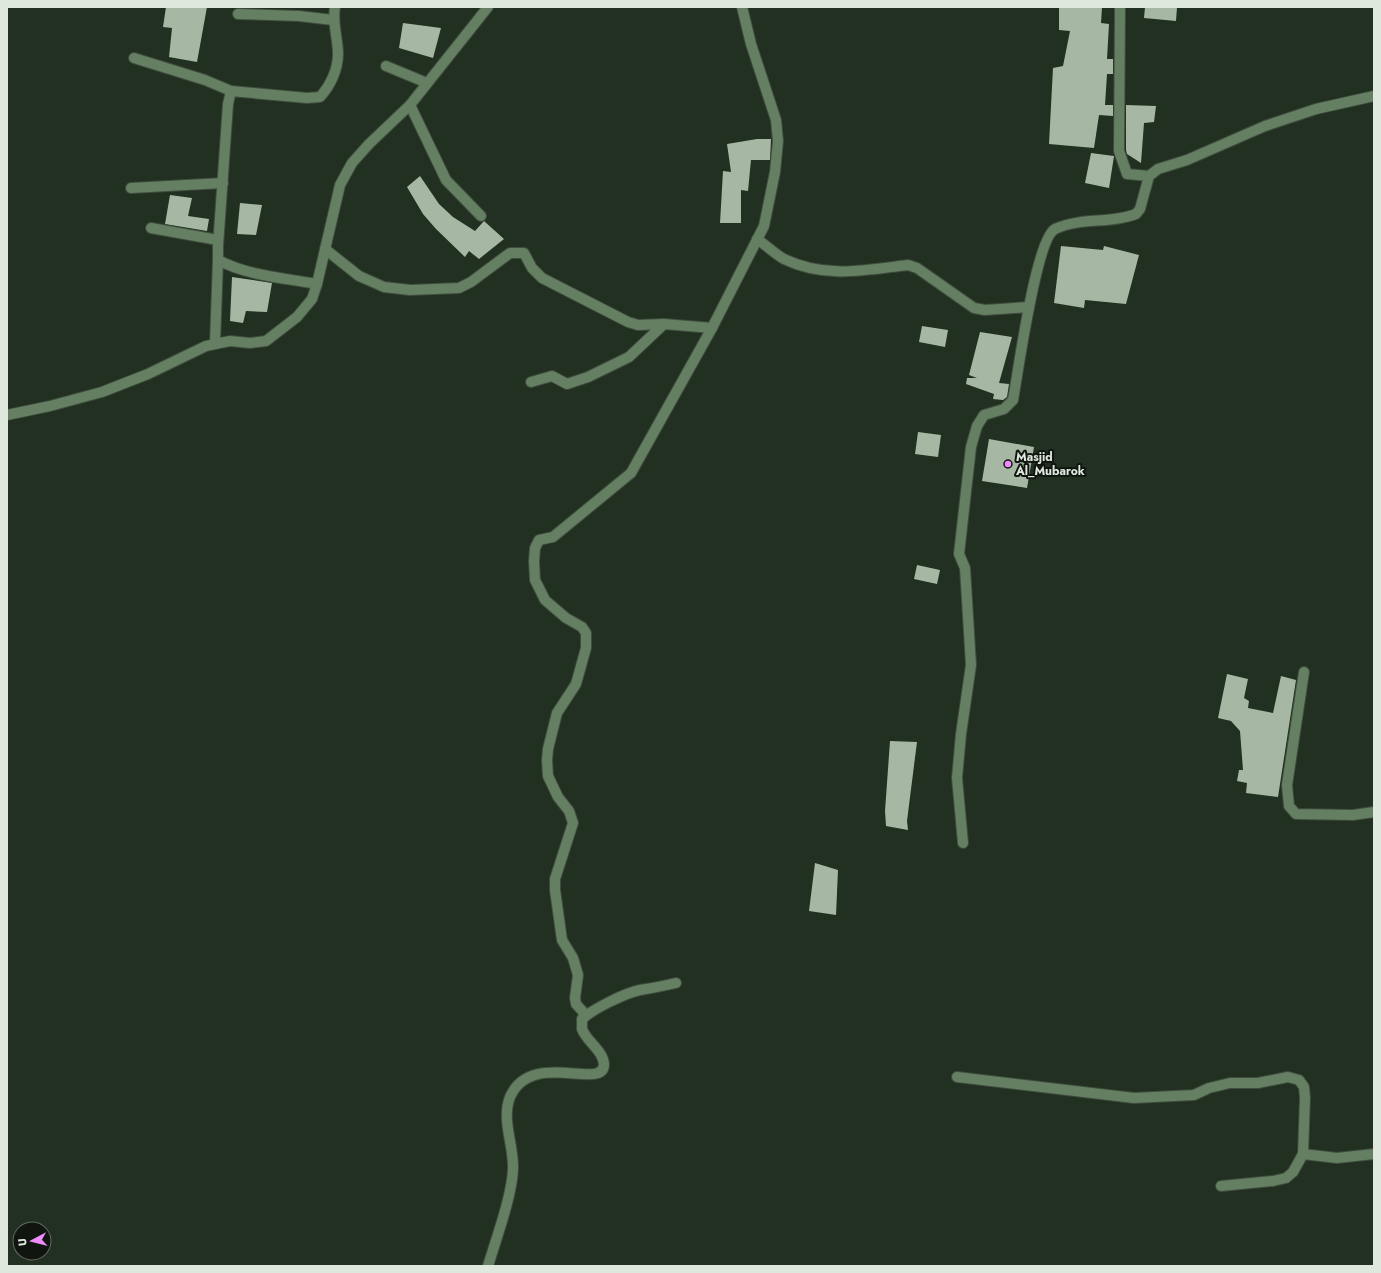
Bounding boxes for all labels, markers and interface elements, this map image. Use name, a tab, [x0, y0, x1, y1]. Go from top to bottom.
place label: Masjid Al_Mubarok	[1015, 448, 1085, 480]
marker: Masjid Al_Mubarok	[1003, 459, 1013, 469]
north arrow	[12, 1221, 52, 1261]
text: U	[14, 1237, 30, 1247]

